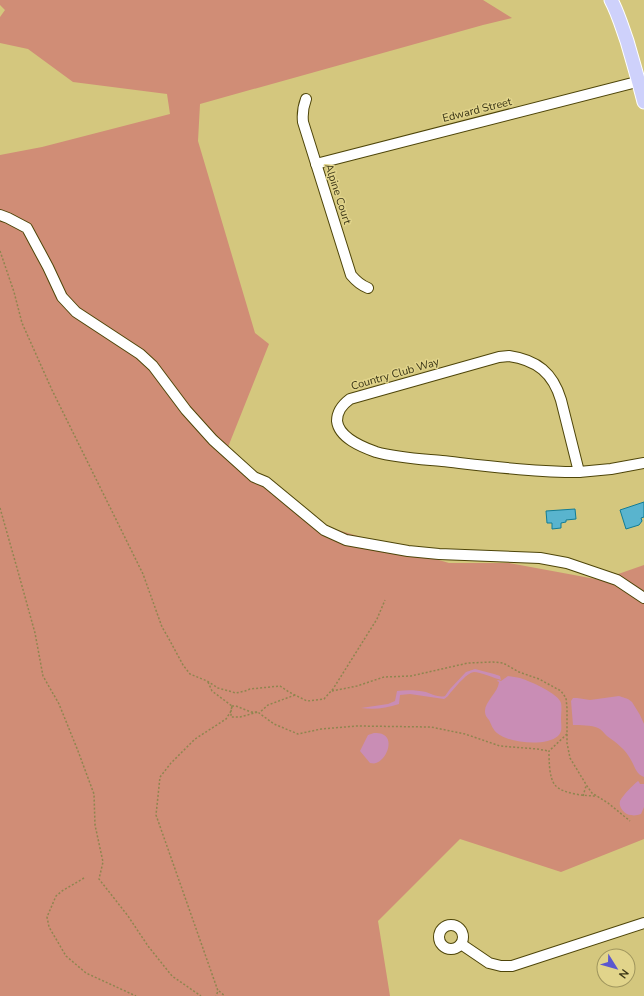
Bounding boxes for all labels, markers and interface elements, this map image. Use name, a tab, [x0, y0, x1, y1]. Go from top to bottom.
street label: Edward Street	[441, 94, 513, 126]
street label: Alpine Court	[321, 162, 355, 226]
street label: Country Club Way	[349, 354, 441, 394]
north arrow	[596, 948, 636, 988]
text: N	[615, 966, 632, 982]

